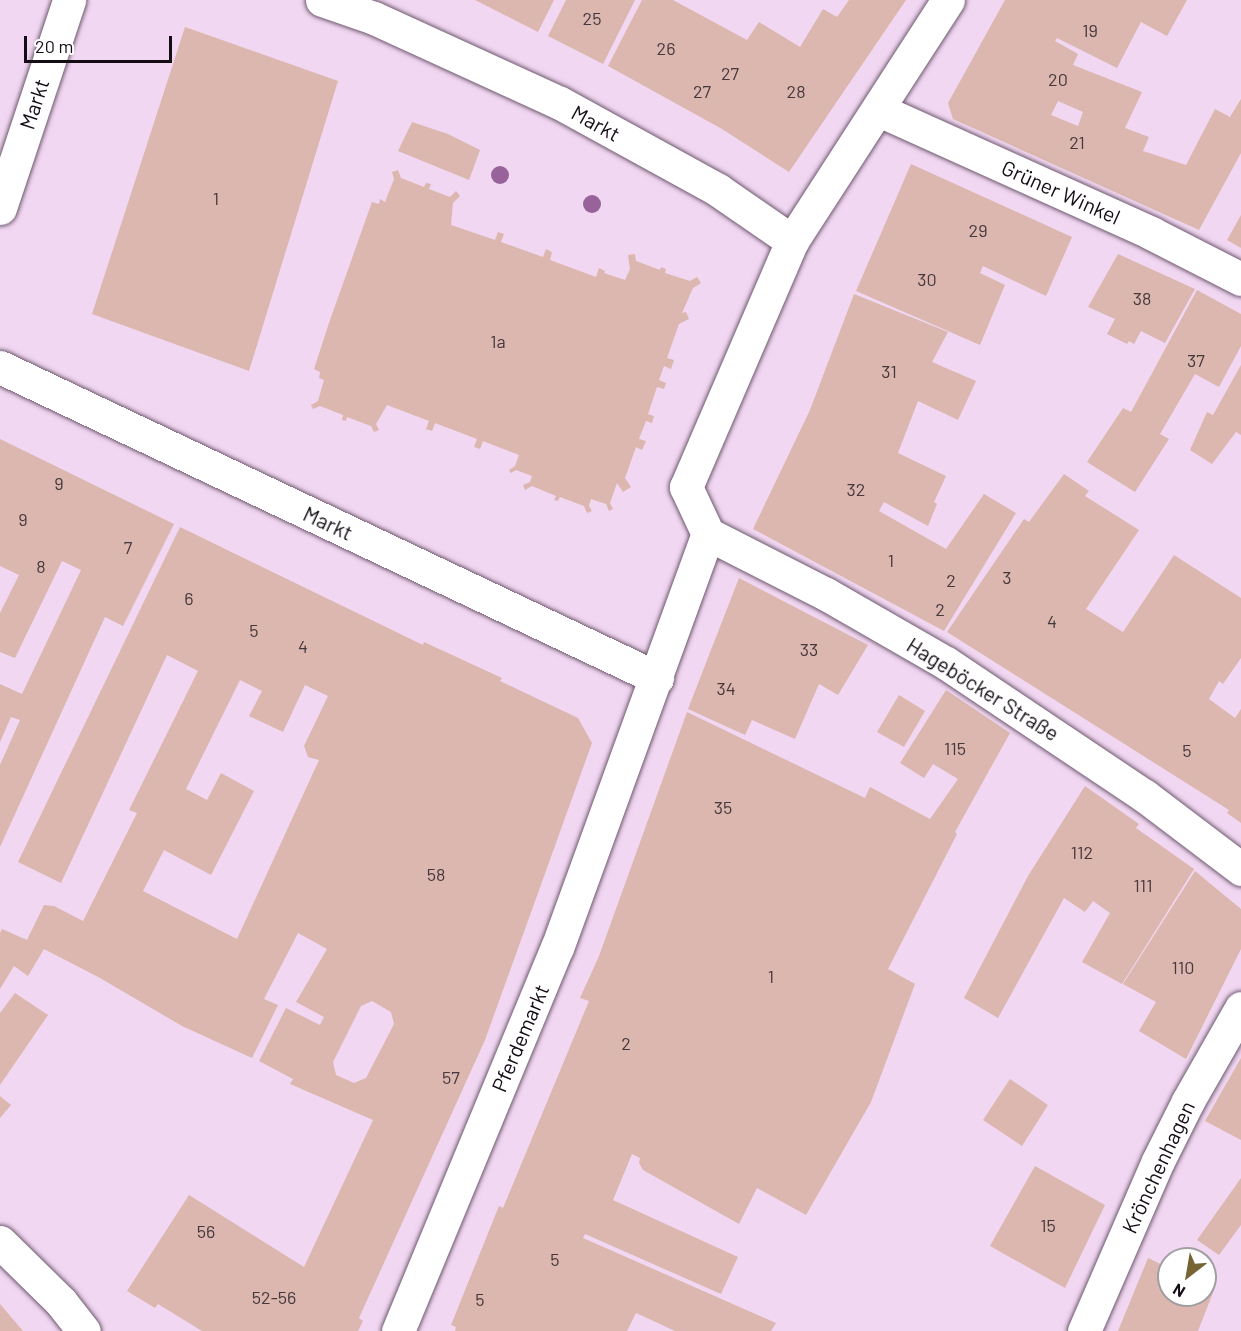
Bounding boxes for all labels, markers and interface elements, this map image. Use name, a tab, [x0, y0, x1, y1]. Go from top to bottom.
house number: 25	[583, 7, 601, 29]
house number: 19	[1082, 19, 1098, 41]
scale bar	[27, 24, 176, 62]
text: 20 m	[35, 35, 73, 57]
house number: 26	[657, 37, 675, 59]
house number: 27	[721, 62, 739, 84]
house number: 20	[1048, 68, 1068, 90]
street label: Markt	[14, 76, 54, 132]
house number: 27	[693, 80, 711, 102]
house number: 28	[786, 80, 806, 102]
street label: Markt	[567, 99, 625, 147]
house number: 21	[1069, 131, 1085, 153]
street label: Grüner Winkel	[998, 155, 1124, 229]
house number: 1	[213, 187, 219, 209]
house number: 29	[968, 219, 988, 241]
house number: 30	[917, 268, 937, 290]
house number: 38	[1133, 287, 1151, 309]
house number: 1a	[490, 330, 506, 352]
house number: 37	[1187, 349, 1205, 371]
house number: 31	[881, 360, 897, 382]
house number: 9	[54, 472, 64, 494]
house number: 32	[847, 478, 865, 500]
street label: Markt	[299, 501, 357, 545]
house number: 9	[18, 508, 28, 530]
house number: 7	[124, 536, 132, 558]
house number: 1	[888, 549, 894, 571]
house number: 8	[36, 555, 46, 577]
house number: 3	[1002, 566, 1012, 588]
house number: 2	[946, 569, 956, 591]
house number: 6	[184, 587, 194, 609]
house number: 2	[935, 598, 945, 620]
house number: 4	[1047, 610, 1057, 632]
house number: 5	[249, 619, 259, 641]
street label: Hageböcker Straße	[902, 632, 1064, 746]
house number: 4	[298, 635, 308, 657]
house number: 33	[800, 638, 818, 660]
house number: 34	[716, 677, 736, 699]
house number: 115	[944, 737, 966, 759]
house number: 5	[1182, 739, 1192, 761]
house number: 35	[714, 796, 732, 818]
house number: 112	[1071, 841, 1093, 863]
house number: 58	[427, 863, 445, 885]
house number: 111	[1133, 874, 1153, 896]
house number: 110	[1172, 956, 1194, 978]
house number: 1	[768, 965, 774, 987]
street label: Pferdemarkt	[486, 981, 554, 1095]
house number: 2	[621, 1032, 631, 1054]
house number: 57	[442, 1066, 460, 1088]
street label: Krönchenhagen	[1116, 1097, 1200, 1237]
house number: 15	[1040, 1214, 1056, 1236]
house number: 56	[197, 1220, 215, 1242]
north arrow	[1157, 1247, 1217, 1307]
house number: 5	[550, 1248, 560, 1270]
text: N	[1169, 1280, 1188, 1302]
house number: 52-56	[252, 1286, 296, 1308]
house number: 5	[475, 1288, 485, 1310]

